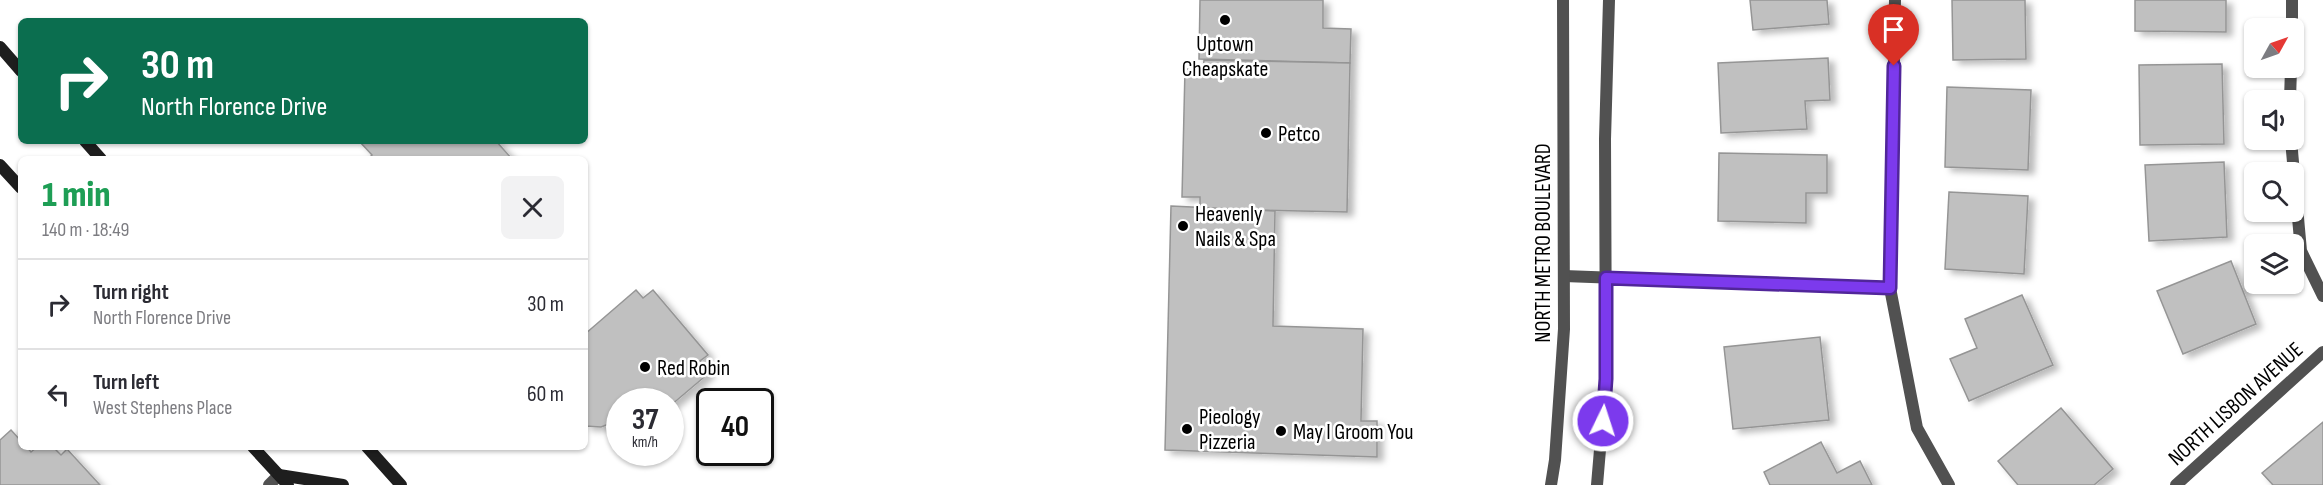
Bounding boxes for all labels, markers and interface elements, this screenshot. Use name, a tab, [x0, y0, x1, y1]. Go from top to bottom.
pin	[1868, 4, 1919, 66]
marker: Uptown Cheapskate	[1218, 13, 1232, 27]
icon: arrive	[1877, 13, 1910, 46]
north arrow	[2244, 18, 2304, 78]
map controls	[2244, 18, 2304, 294]
place label: Uptown Cheapskate	[1182, 31, 1268, 83]
text: 30 m	[141, 40, 214, 91]
icon: right	[42, 42, 120, 120]
button: sound	[2244, 90, 2304, 150]
text: North Florence Drive	[141, 91, 327, 123]
place label: Petco	[1278, 121, 1320, 148]
marker: Petco	[1259, 126, 1273, 140]
street label: NORTH METRO BOULEVARD	[1530, 143, 1557, 343]
button: search	[2244, 162, 2304, 222]
text: 1 min	[42, 174, 110, 217]
button: close	[501, 176, 564, 239]
place label: Heavenly Nails & Spa	[1195, 201, 1276, 253]
text: 140 m · 18:49	[42, 218, 129, 242]
marker: Heavenly Nails & Spa	[1176, 219, 1190, 233]
button: layers	[2244, 234, 2304, 294]
text: Turn right	[93, 279, 169, 306]
icon: right	[42, 288, 75, 321]
text: 30 m	[527, 291, 564, 318]
text: North Florence Drive	[93, 306, 231, 330]
street label: NORTH LISBON AVENUE	[2163, 337, 2309, 472]
place label: Red Robin	[657, 355, 730, 382]
marker: Red Robin	[638, 360, 652, 374]
text: Turn left	[93, 369, 159, 396]
icon: left	[42, 378, 75, 411]
text: 60 m	[527, 381, 564, 408]
speed limit sign: 40	[696, 388, 774, 466]
position arrow	[1571, 389, 1635, 453]
text: West Stephens Place	[93, 396, 232, 420]
text: 37	[632, 402, 658, 438]
place label: Pieology Pizzeria	[1199, 404, 1261, 456]
place label: May I Groom You	[1293, 419, 1414, 446]
marker: Pieology Pizzeria	[1180, 422, 1194, 436]
marker: May I Groom You	[1274, 424, 1288, 438]
text: km/h	[632, 433, 658, 452]

